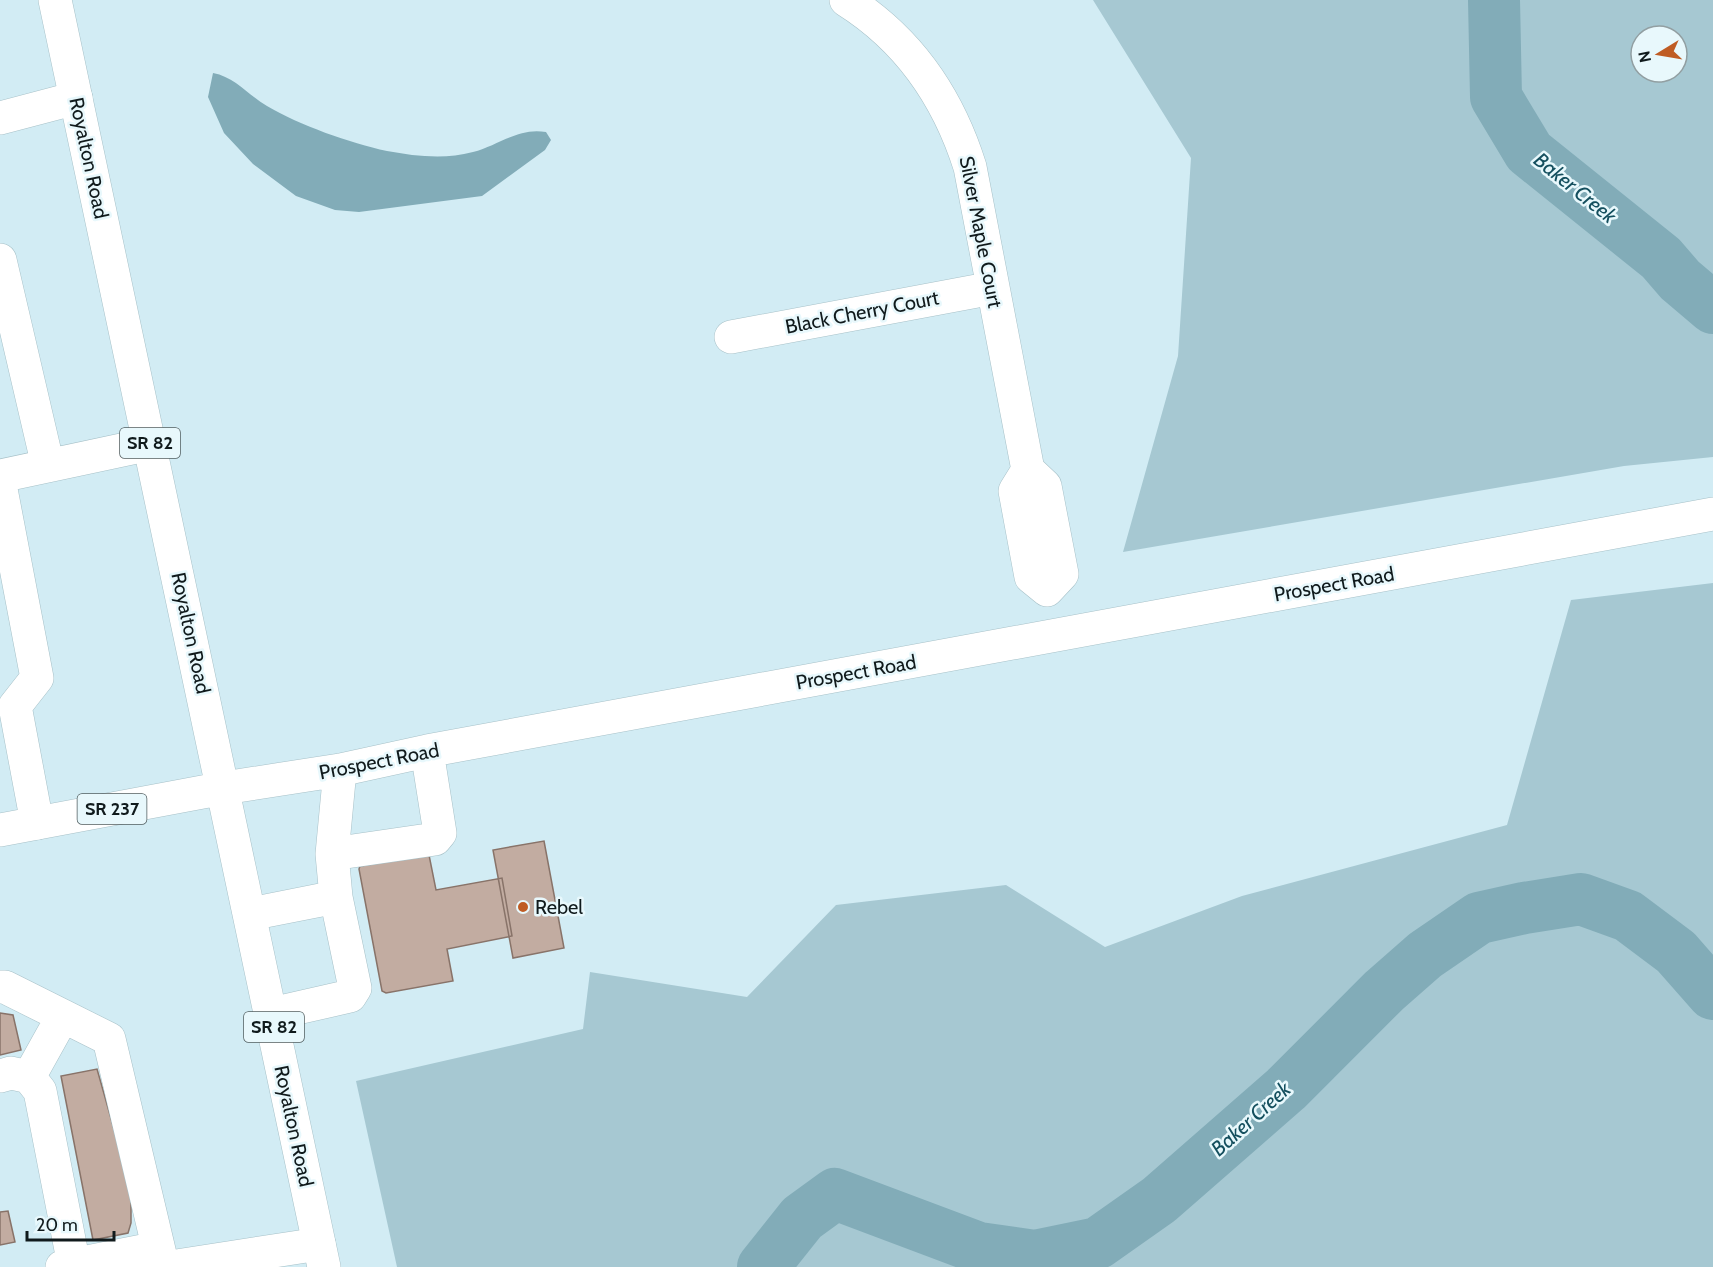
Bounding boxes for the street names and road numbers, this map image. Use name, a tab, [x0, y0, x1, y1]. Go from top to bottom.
street label: Royalton Road	[64, 95, 114, 221]
street label: Silver Maple Court	[955, 154, 1008, 310]
street label: Black Cherry Court	[783, 285, 941, 339]
road number: SR 82	[120, 428, 180, 458]
street label: Prospect Road	[1272, 562, 1396, 606]
street label: Royalton Road	[166, 570, 216, 696]
street label: Prospect Road	[794, 650, 918, 694]
street label: Prospect Road	[317, 738, 441, 784]
road number: SR 237	[78, 794, 146, 824]
road number: SR 82	[244, 1012, 304, 1042]
street label: Royalton Road	[269, 1063, 319, 1189]

